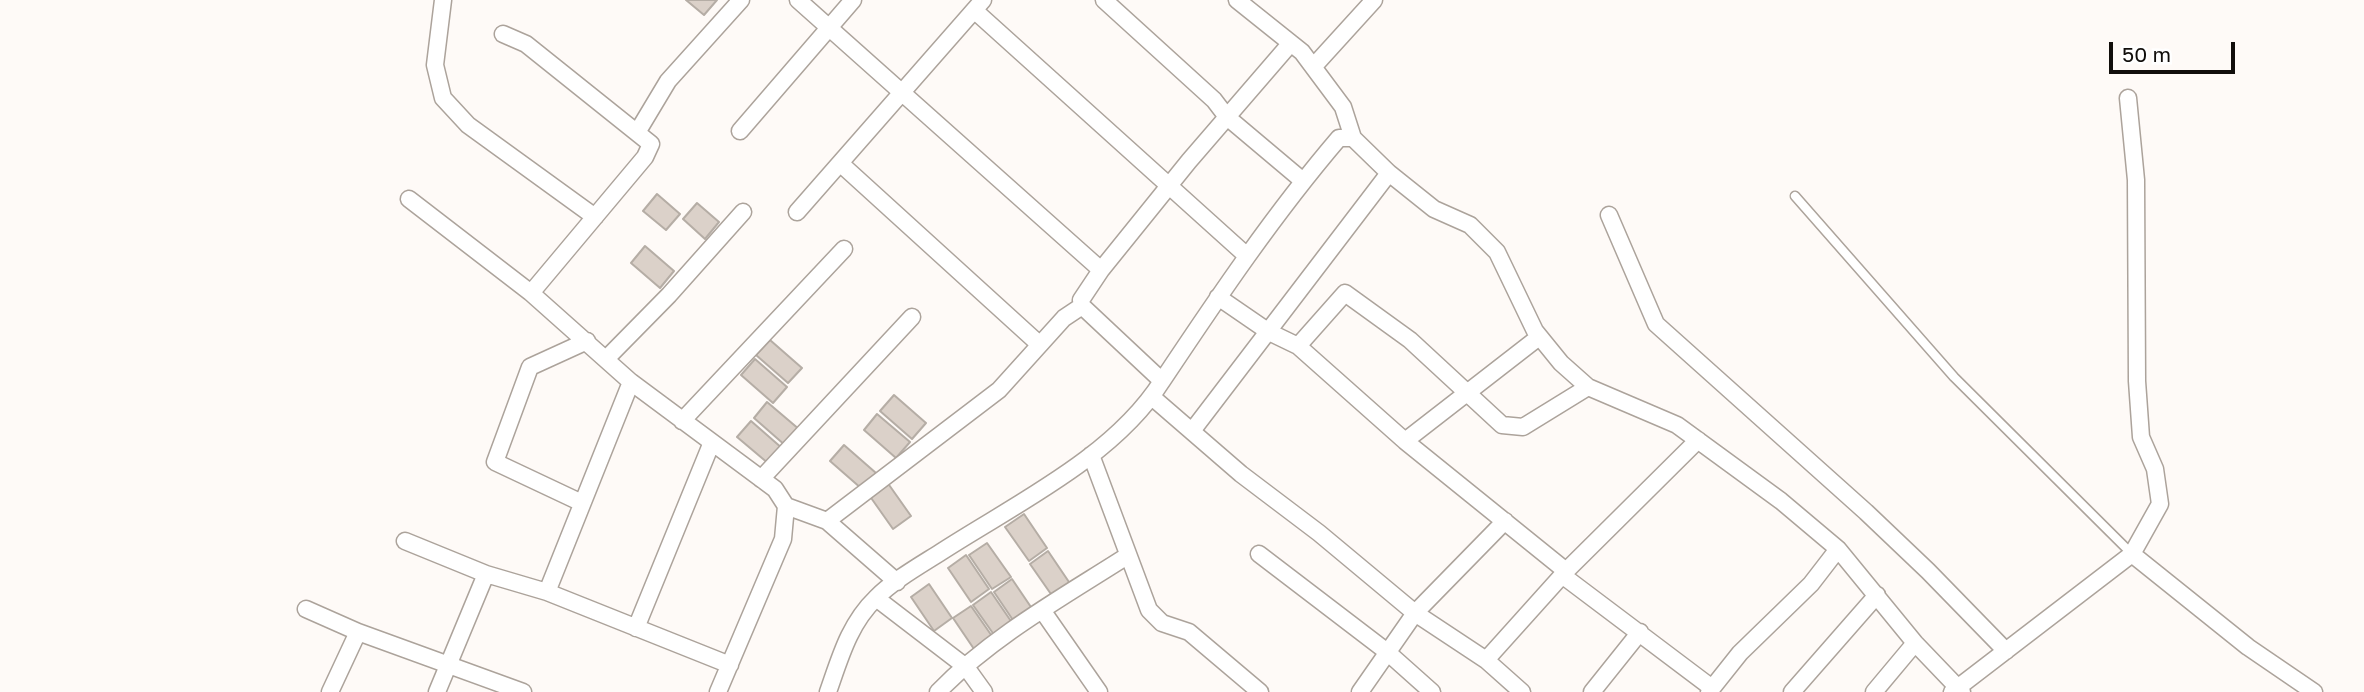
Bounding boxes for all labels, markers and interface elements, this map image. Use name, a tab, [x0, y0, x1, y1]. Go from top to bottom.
scale bar	[2112, 28, 2238, 72]
text: 50 m	[2122, 41, 2171, 67]

